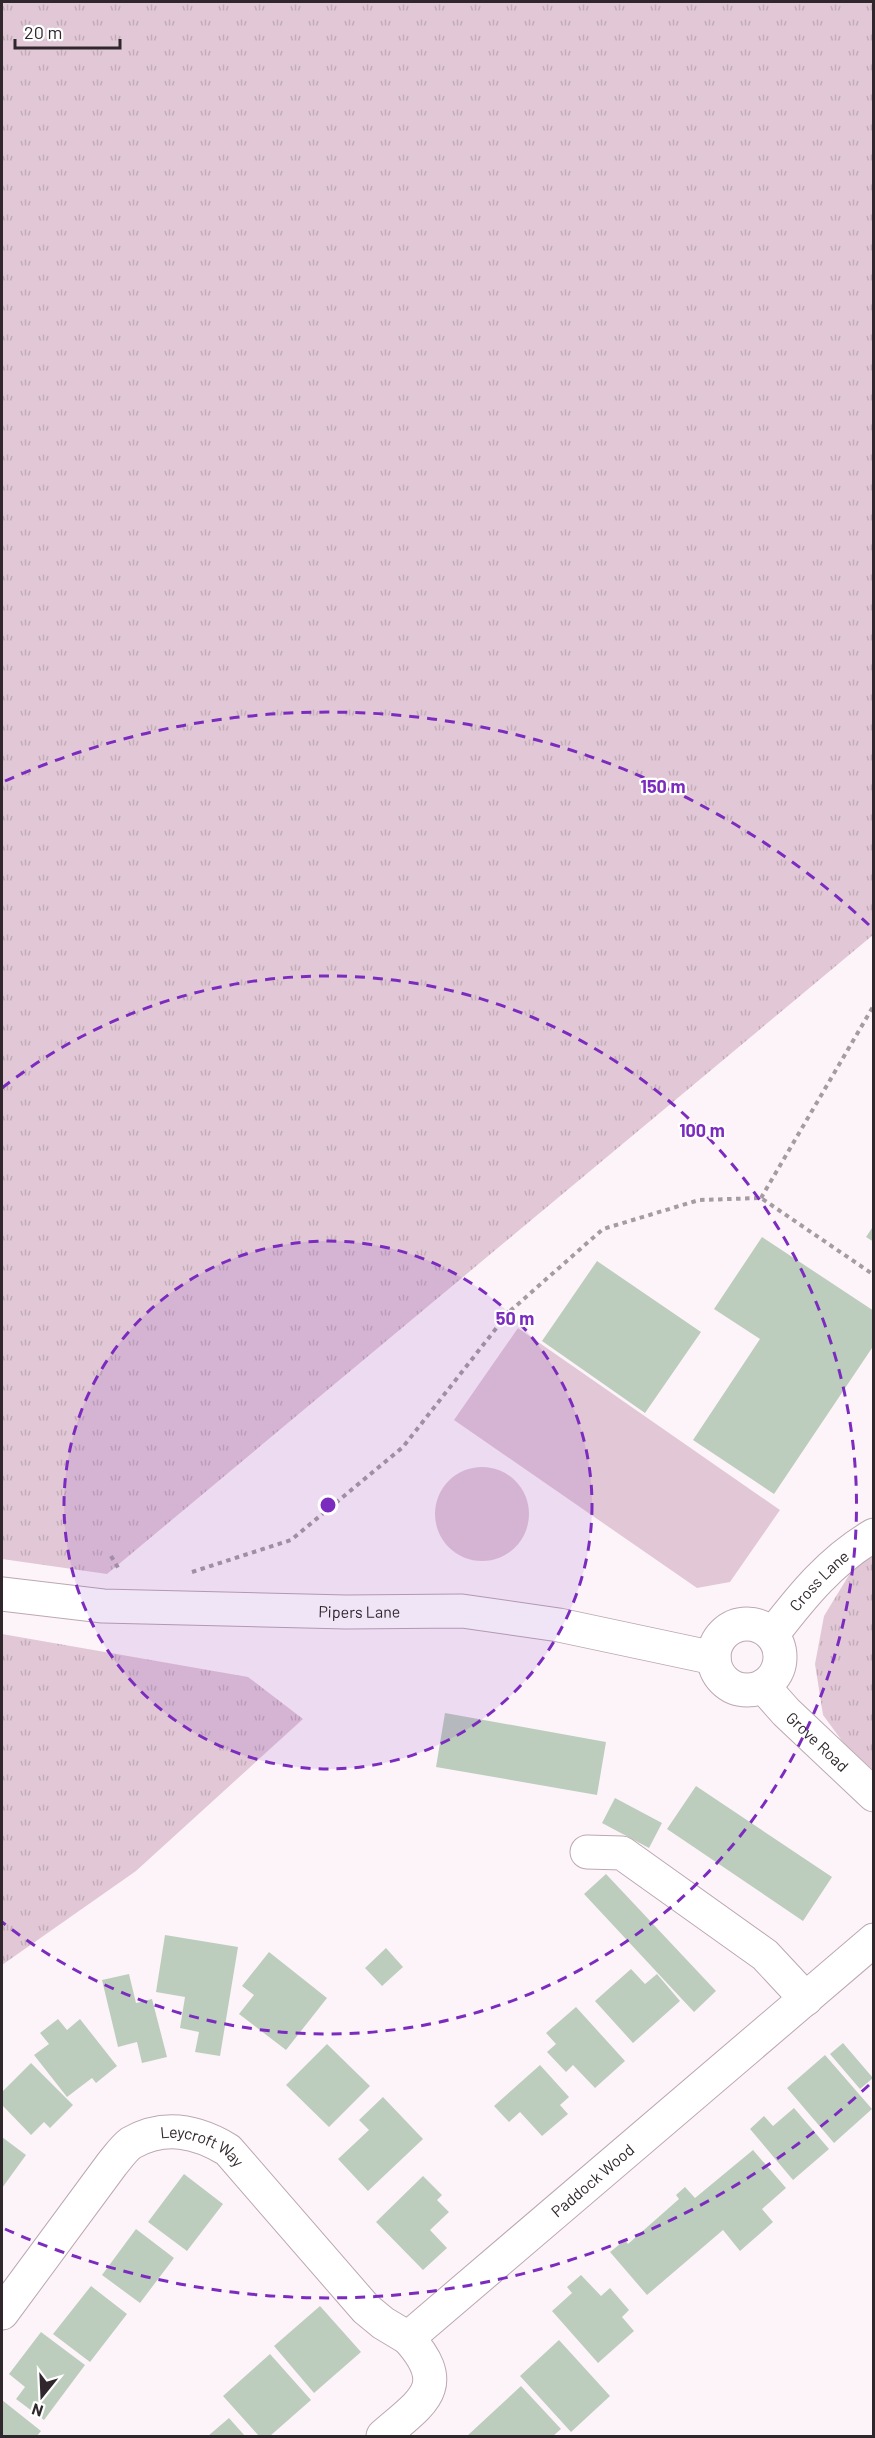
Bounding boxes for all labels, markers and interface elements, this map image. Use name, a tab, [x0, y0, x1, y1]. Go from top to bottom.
scale bar	[15, 12, 120, 50]
text: 20 m	[24, 21, 62, 43]
text: 150 m	[641, 775, 685, 797]
text: 100 m	[679, 1119, 725, 1141]
text: 50 m	[496, 1307, 534, 1329]
centre of rings	[318, 1495, 338, 1515]
street label: Cross Lane	[785, 1546, 852, 1614]
street label: Pipers Lane	[318, 1601, 400, 1621]
street label: Grove Road	[783, 1708, 853, 1775]
street label: Leycroft Way	[159, 2122, 249, 2171]
street label: Paddock Wood	[547, 2139, 638, 2221]
north arrow	[12, 2366, 72, 2426]
text: N	[29, 2400, 45, 2421]

